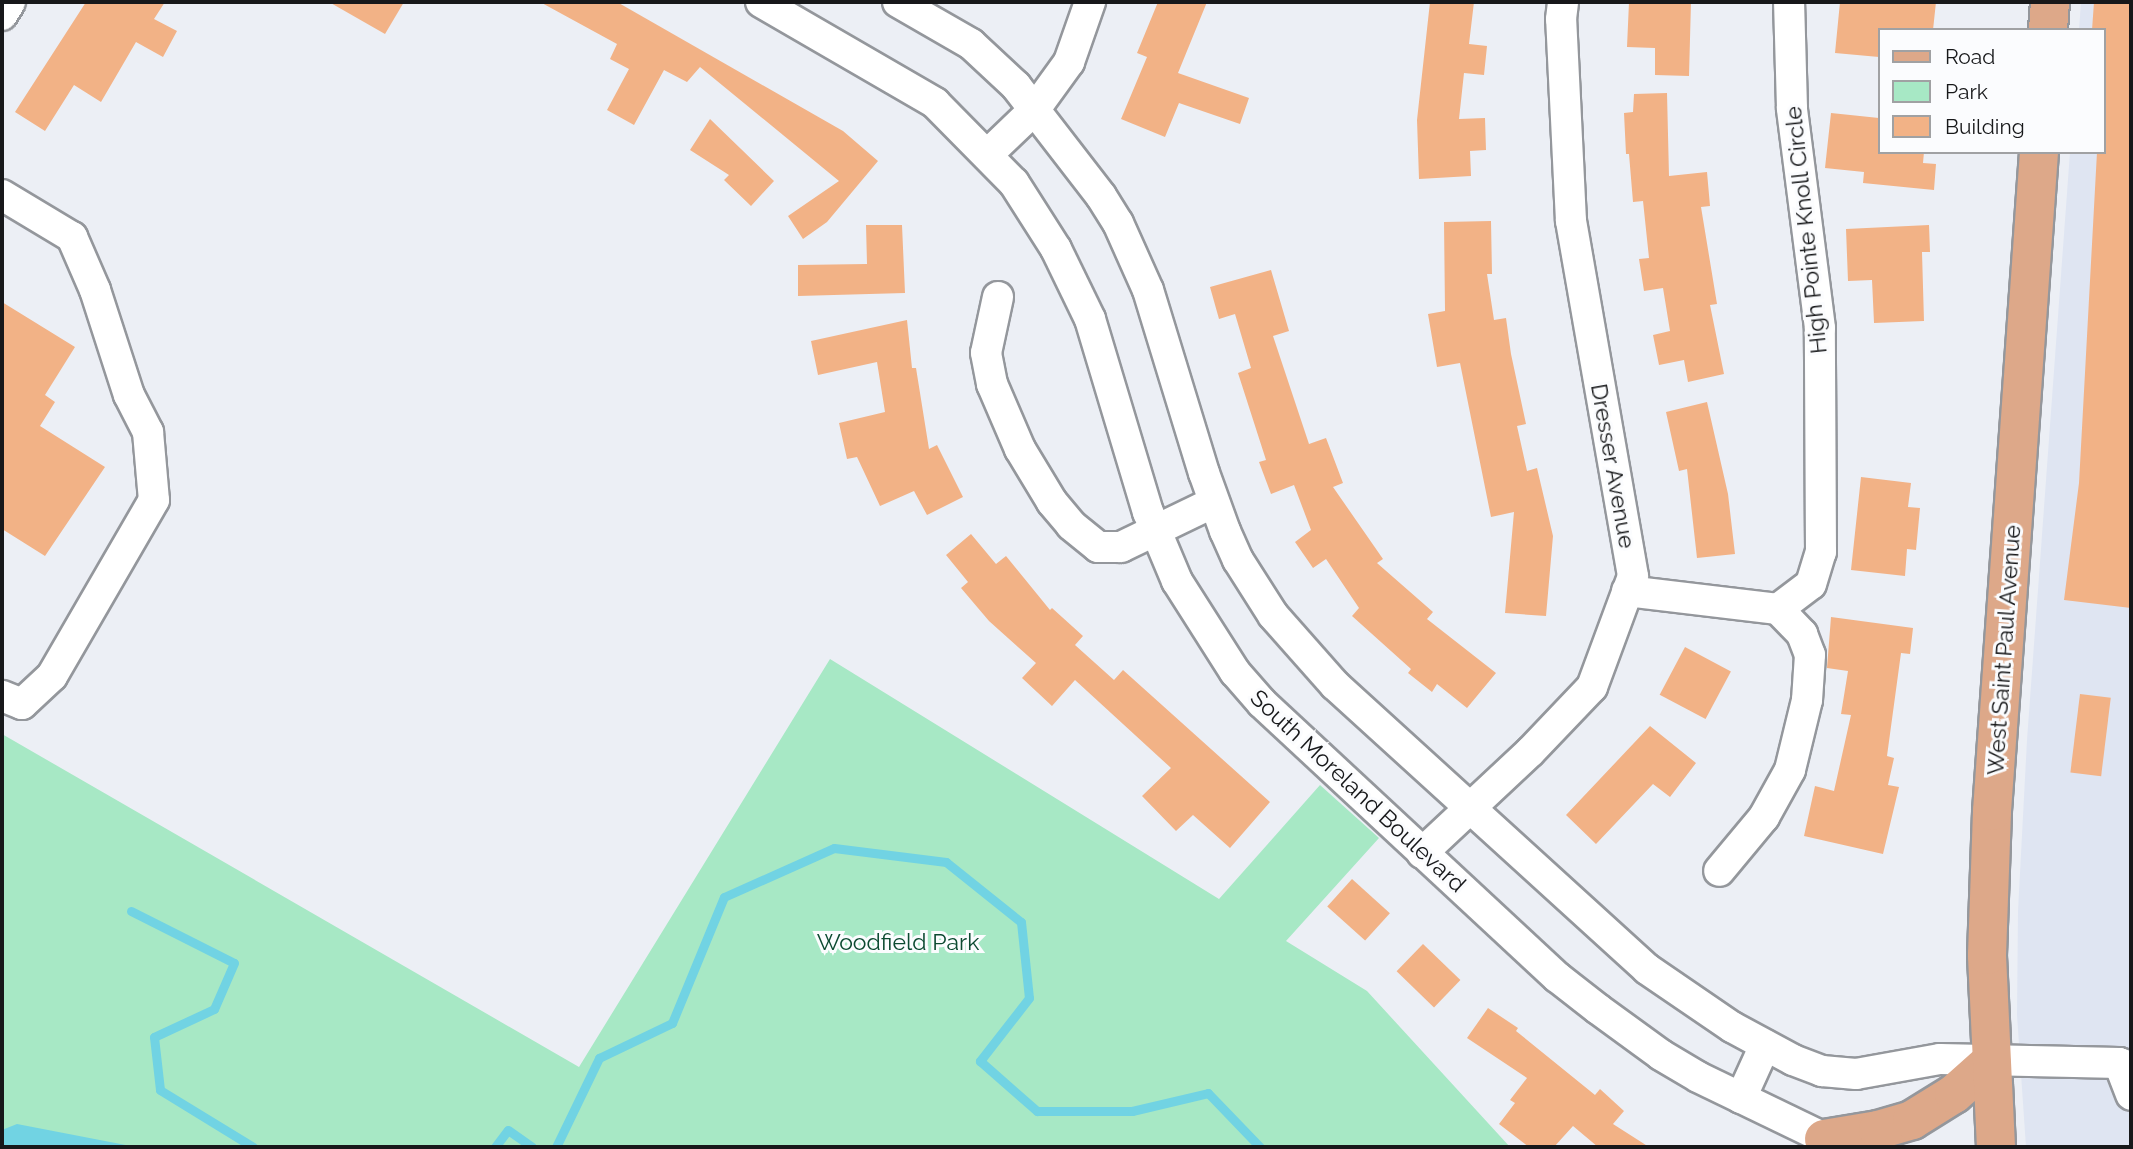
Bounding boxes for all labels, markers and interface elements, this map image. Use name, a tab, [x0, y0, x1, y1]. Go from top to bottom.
legend	[1878, 28, 2105, 154]
text: Road	[1945, 44, 1995, 69]
text: Park	[1945, 79, 1988, 104]
street label: High Pointe Knoll Circle	[1779, 104, 1833, 356]
text: Building	[1945, 114, 2025, 139]
street label: Dresser Avenue	[1585, 381, 1641, 551]
street label: West Saint Paul Avenue	[1981, 523, 2027, 777]
street label: South Moreland Boulevard	[1245, 684, 1471, 898]
park label: Woodfield Park	[817, 928, 979, 956]

